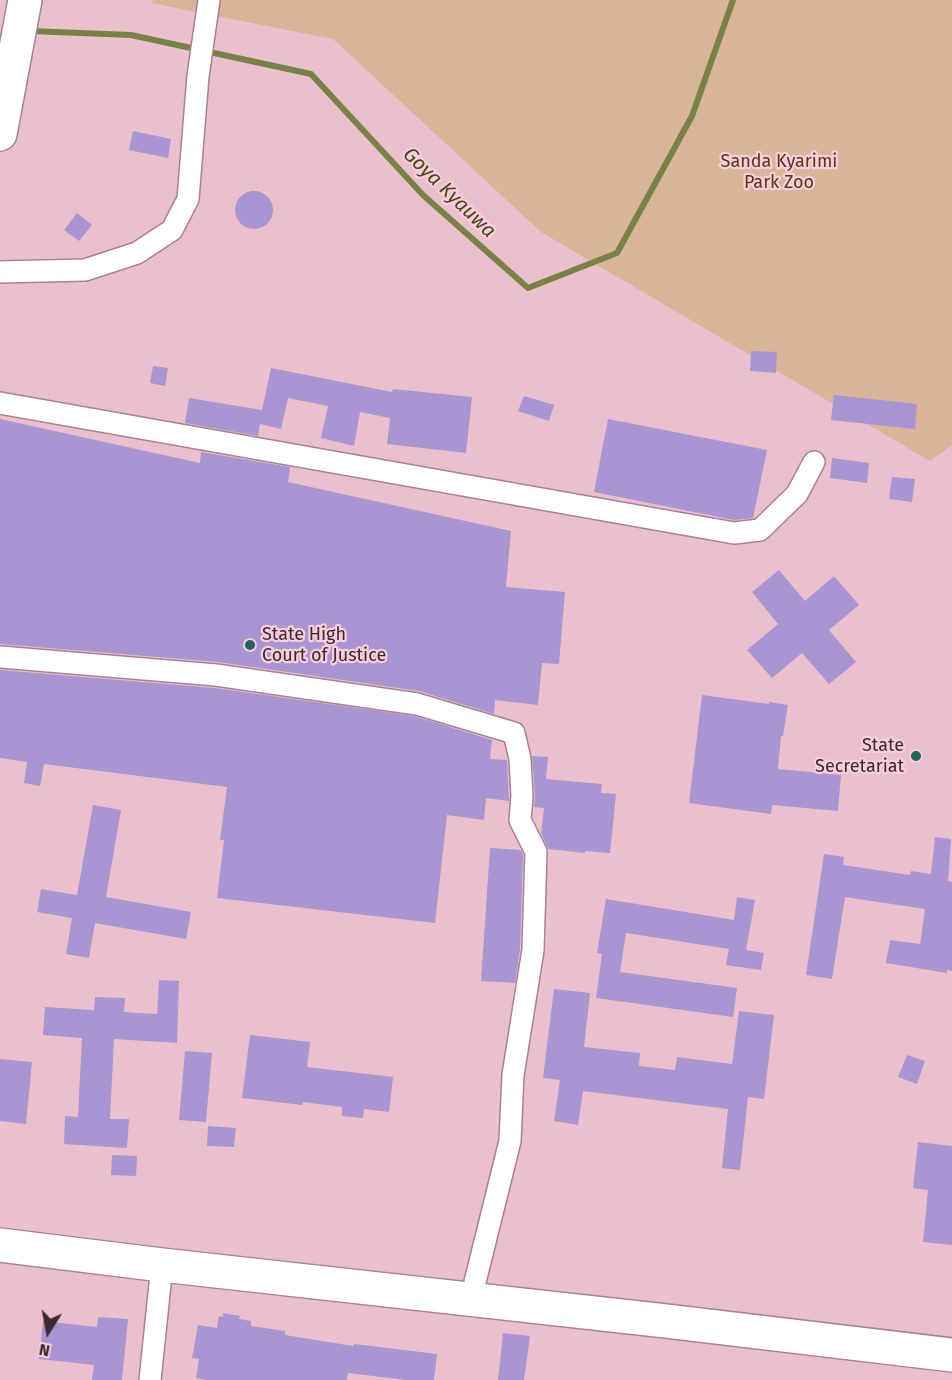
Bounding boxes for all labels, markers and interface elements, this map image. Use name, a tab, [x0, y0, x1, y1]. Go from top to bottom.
water label: Goya Kyauwa	[398, 143, 500, 243]
park label: Sanda Kyarimi Park Zoo	[721, 151, 837, 194]
place label: State High Court of Justice	[262, 624, 386, 666]
marker: State High Court of Justice	[243, 638, 257, 652]
place label: State Secretariat	[815, 735, 904, 777]
marker: State Secretariat	[909, 749, 923, 763]
north arrow	[18, 1302, 78, 1362]
text: N	[37, 1340, 51, 1360]

